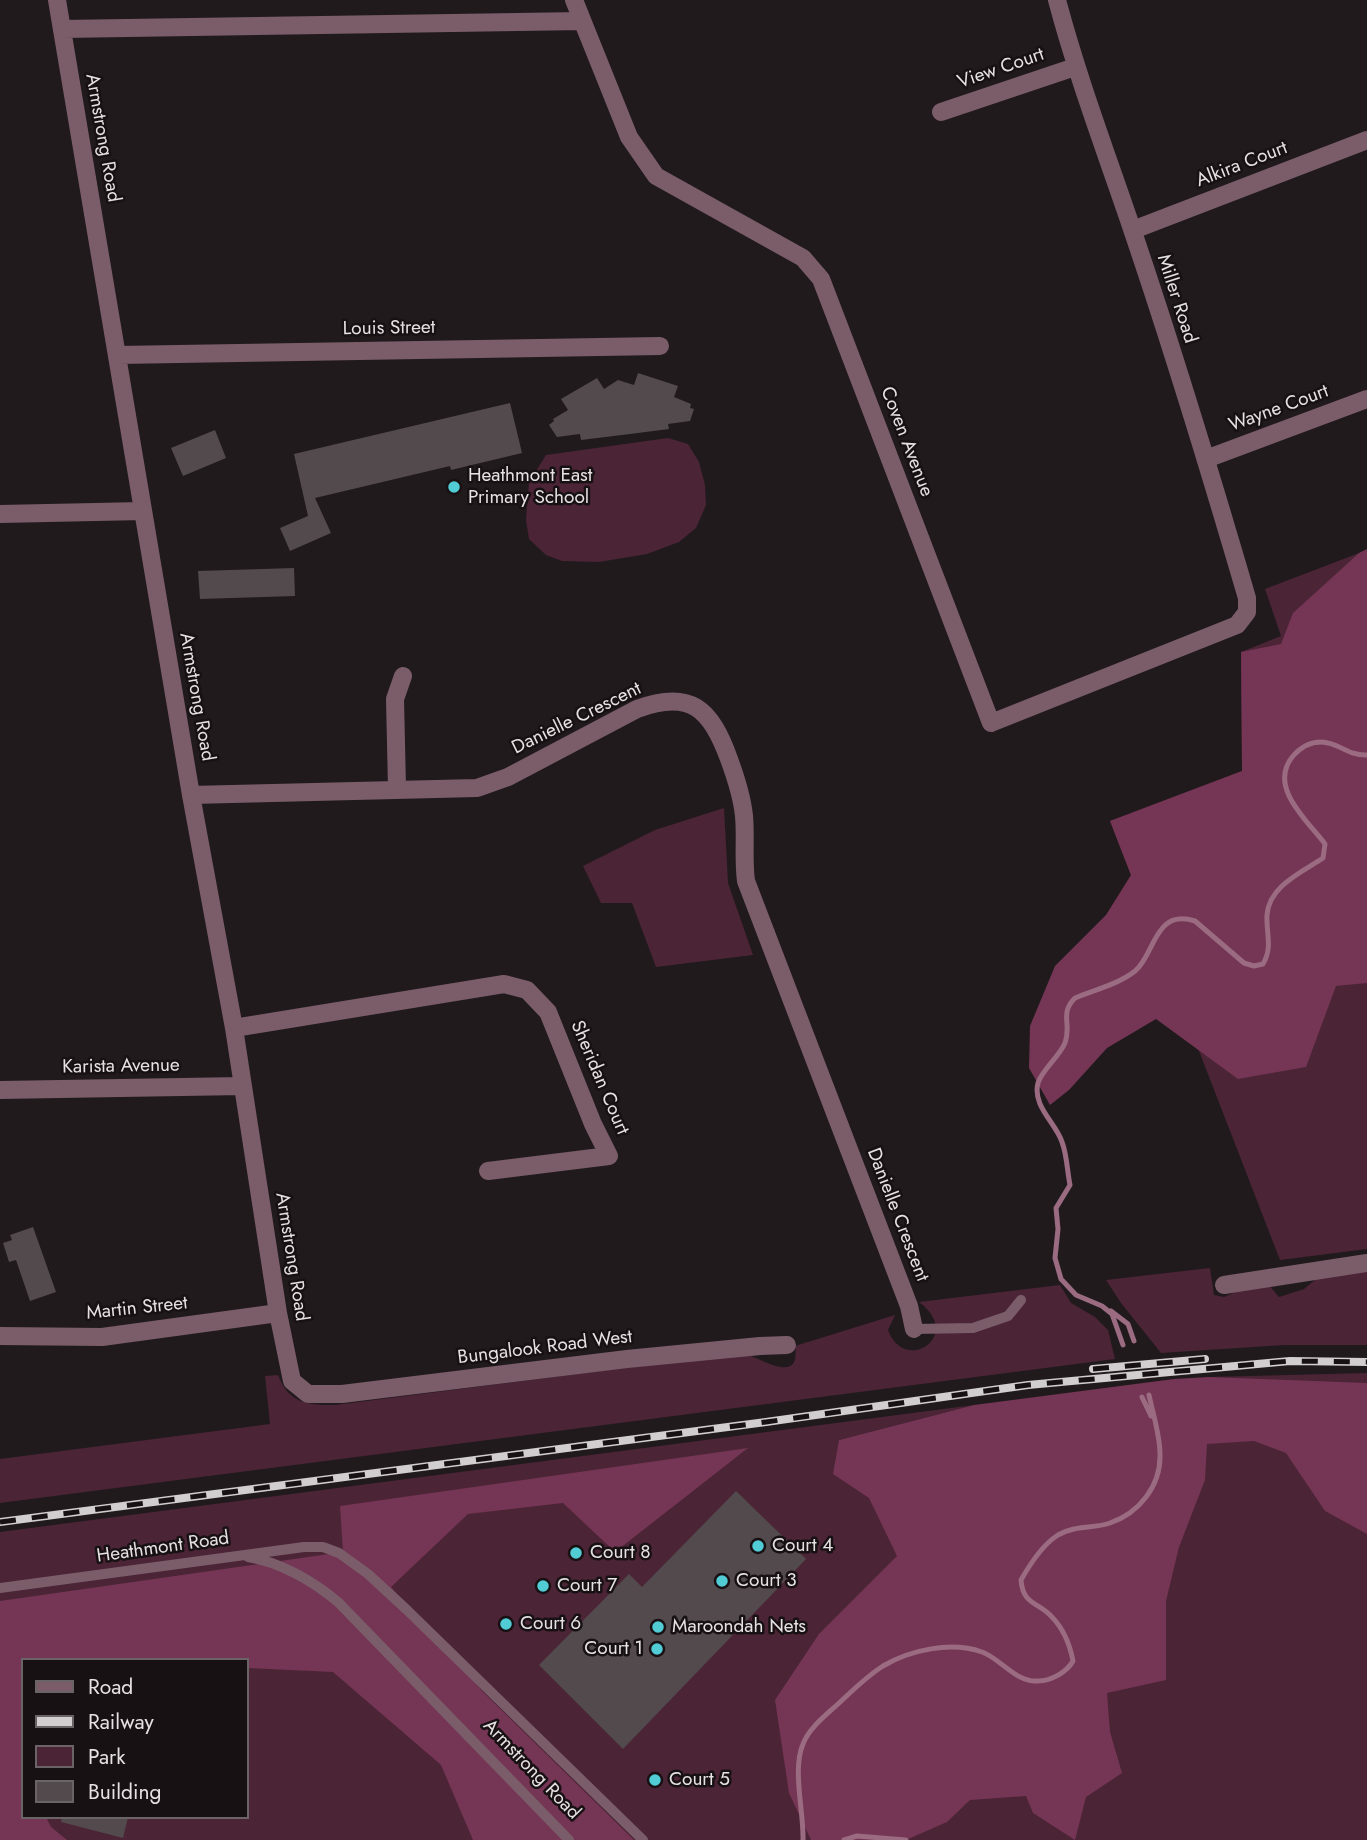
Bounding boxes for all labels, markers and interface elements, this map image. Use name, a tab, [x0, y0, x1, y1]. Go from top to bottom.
street label: View Court	[955, 44, 1047, 94]
street label: Armstrong Road	[79, 72, 125, 204]
street label: Alkira Court	[1193, 137, 1291, 193]
street label: Miller Road	[1151, 252, 1201, 346]
street label: Louis Street	[343, 317, 435, 341]
street label: Wayne Court	[1226, 380, 1332, 438]
street label: Coven Avenue	[875, 384, 937, 500]
place label: Heathmont East Primary School	[468, 465, 592, 509]
marker: Heathmont East Primary School	[446, 479, 462, 495]
street label: Armstrong Road	[173, 631, 219, 763]
street label: Danielle Crescent	[509, 678, 645, 760]
street label: Sheridan Court	[565, 1018, 633, 1138]
street label: Karista Avenue	[62, 1055, 180, 1079]
street label: Danielle Crescent	[861, 1145, 933, 1285]
street label: Armstrong Road	[270, 1191, 312, 1323]
street label: Martin Street	[85, 1292, 189, 1326]
street label: Bungalook Road West	[456, 1326, 634, 1370]
street label: Heathmont Road	[95, 1527, 231, 1569]
place label: Court 4	[772, 1535, 833, 1557]
marker: Court 4	[750, 1538, 766, 1554]
place label: Court 8	[590, 1542, 651, 1564]
marker: Court 8	[568, 1545, 584, 1561]
place label: Court 3	[736, 1570, 797, 1592]
marker: Court 3	[714, 1573, 730, 1589]
place label: Court 7	[557, 1575, 617, 1597]
marker: Court 7	[535, 1578, 551, 1594]
place label: Court 6	[520, 1613, 581, 1635]
marker: Court 6	[498, 1616, 514, 1632]
place label: Maroondah Nets	[672, 1616, 806, 1638]
marker: Maroondah Nets	[650, 1619, 666, 1635]
place label: Court 1	[584, 1638, 643, 1660]
marker: Court 1	[649, 1641, 665, 1657]
legend	[21, 1658, 248, 1819]
text: Road	[88, 1672, 133, 1702]
text: Railway	[88, 1707, 154, 1737]
street label: Armstrong Road	[478, 1715, 584, 1825]
text: Park	[88, 1742, 125, 1772]
place label: Court 5	[669, 1769, 730, 1791]
marker: Court 5	[647, 1772, 663, 1788]
text: Building	[88, 1777, 161, 1807]

